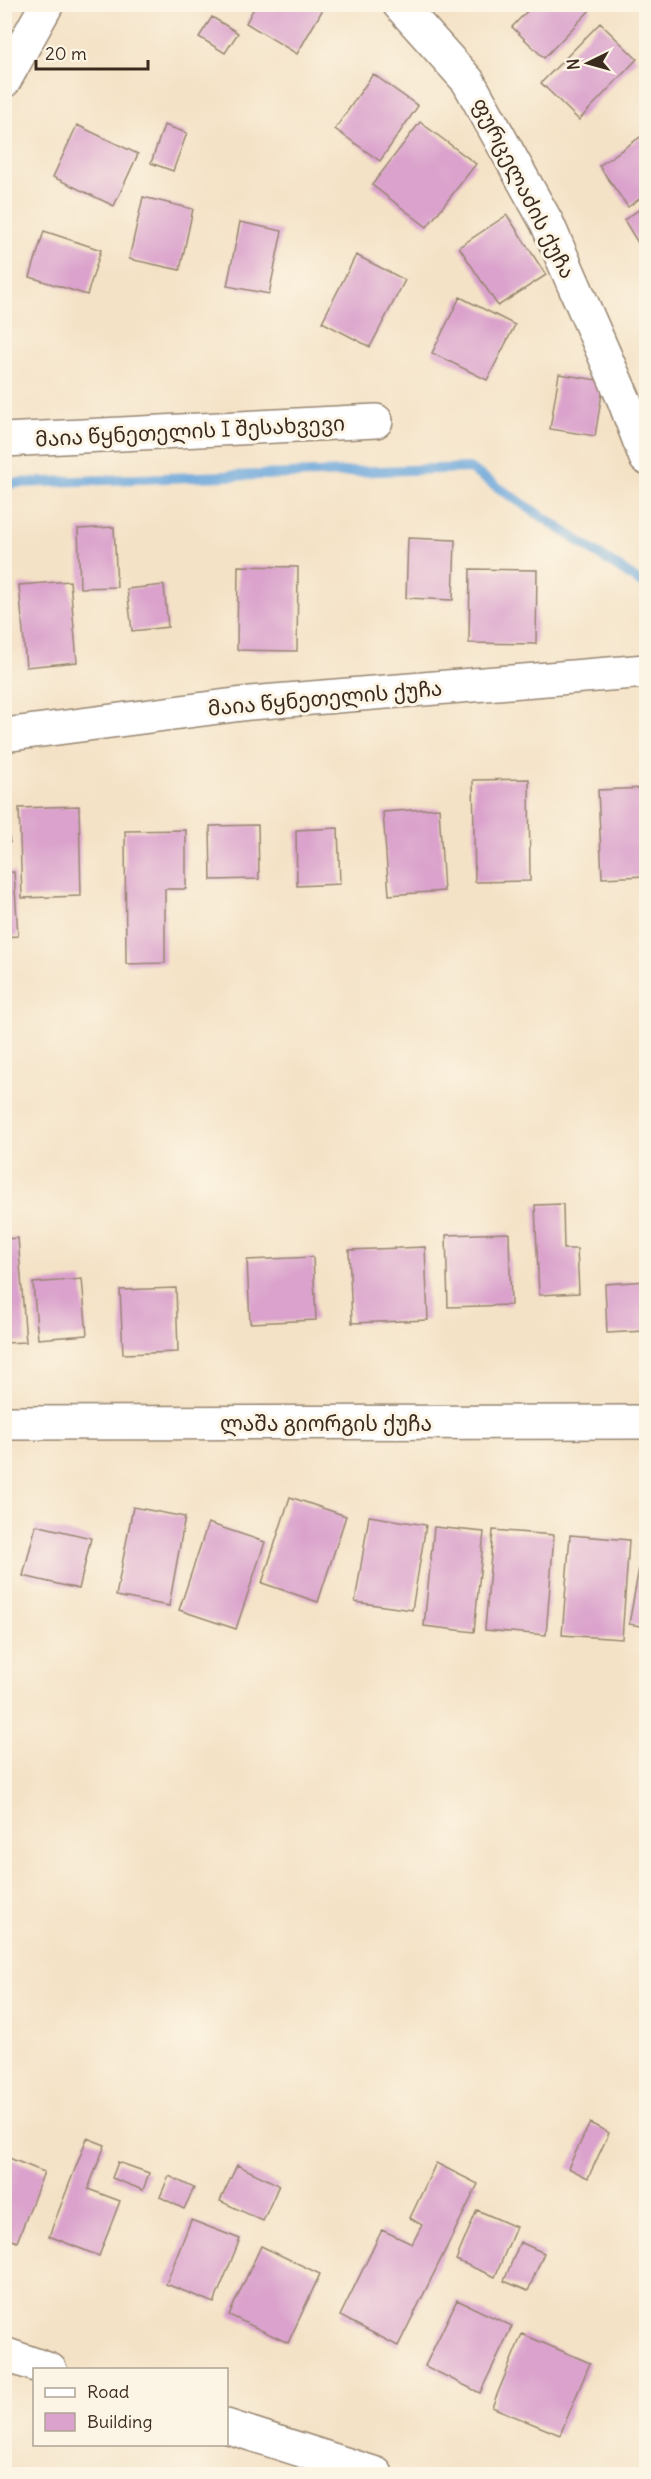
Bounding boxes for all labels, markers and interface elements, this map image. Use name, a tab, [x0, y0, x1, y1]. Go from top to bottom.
scale bar	[36, 33, 148, 71]
north arrow	[558, 33, 618, 93]
text: 20 m	[45, 42, 87, 65]
text: N	[563, 58, 584, 71]
street label: ფურცელაძის ქუჩა	[467, 93, 581, 283]
street label: მაია წყნეთელის I შესახვევი	[34, 409, 346, 453]
street label: მაია წყნეთელის ქუჩა	[207, 674, 443, 722]
street label: ლაშა გიორგის ქუჩა	[220, 1410, 432, 1437]
legend	[33, 2368, 228, 2446]
text: Road	[87, 2380, 130, 2403]
text: Building	[87, 2410, 152, 2433]

